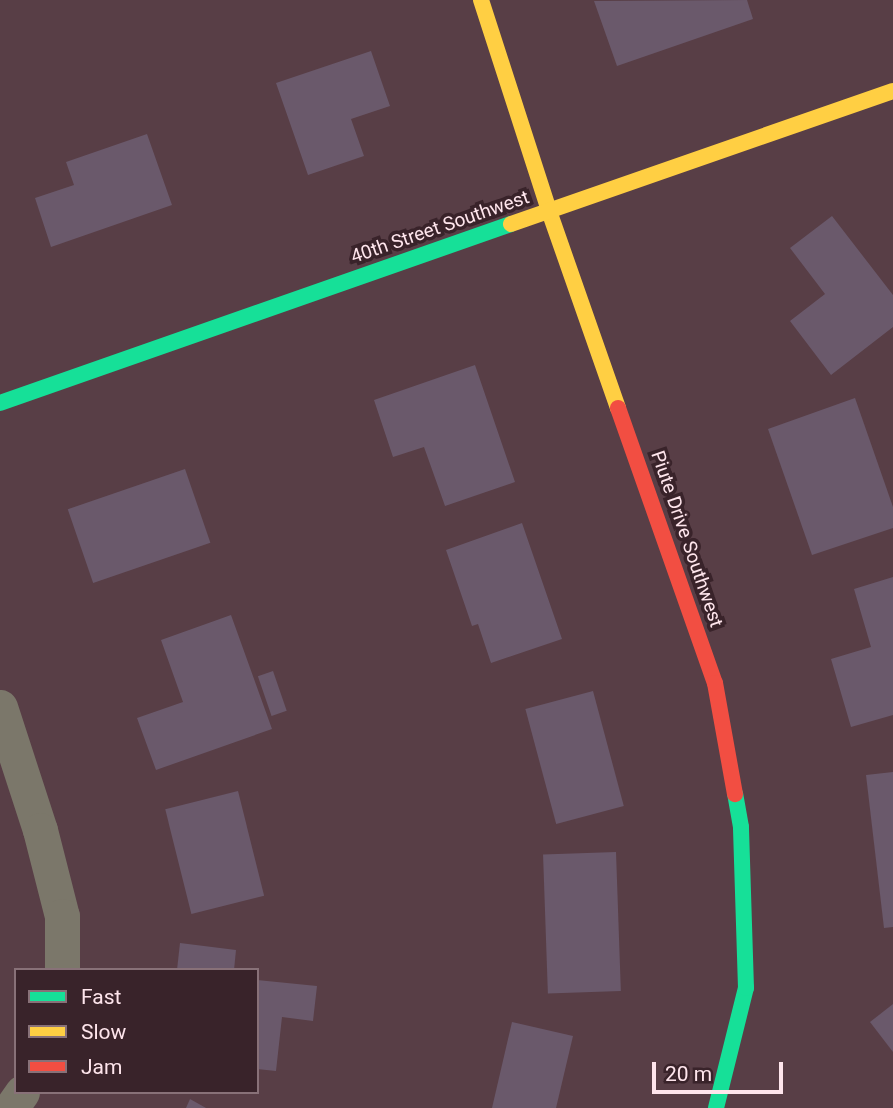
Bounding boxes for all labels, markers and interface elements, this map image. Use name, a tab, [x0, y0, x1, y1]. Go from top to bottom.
street label: 40th Street Southwest	[348, 186, 532, 268]
street label: Piute Drive Southwest	[646, 448, 728, 630]
legend	[14, 968, 259, 1094]
text: Fast	[81, 985, 121, 1009]
text: Slow	[81, 1020, 126, 1044]
scale bar	[655, 1048, 786, 1092]
text: Jam	[81, 1055, 122, 1079]
text: 20 m	[665, 1062, 712, 1086]

